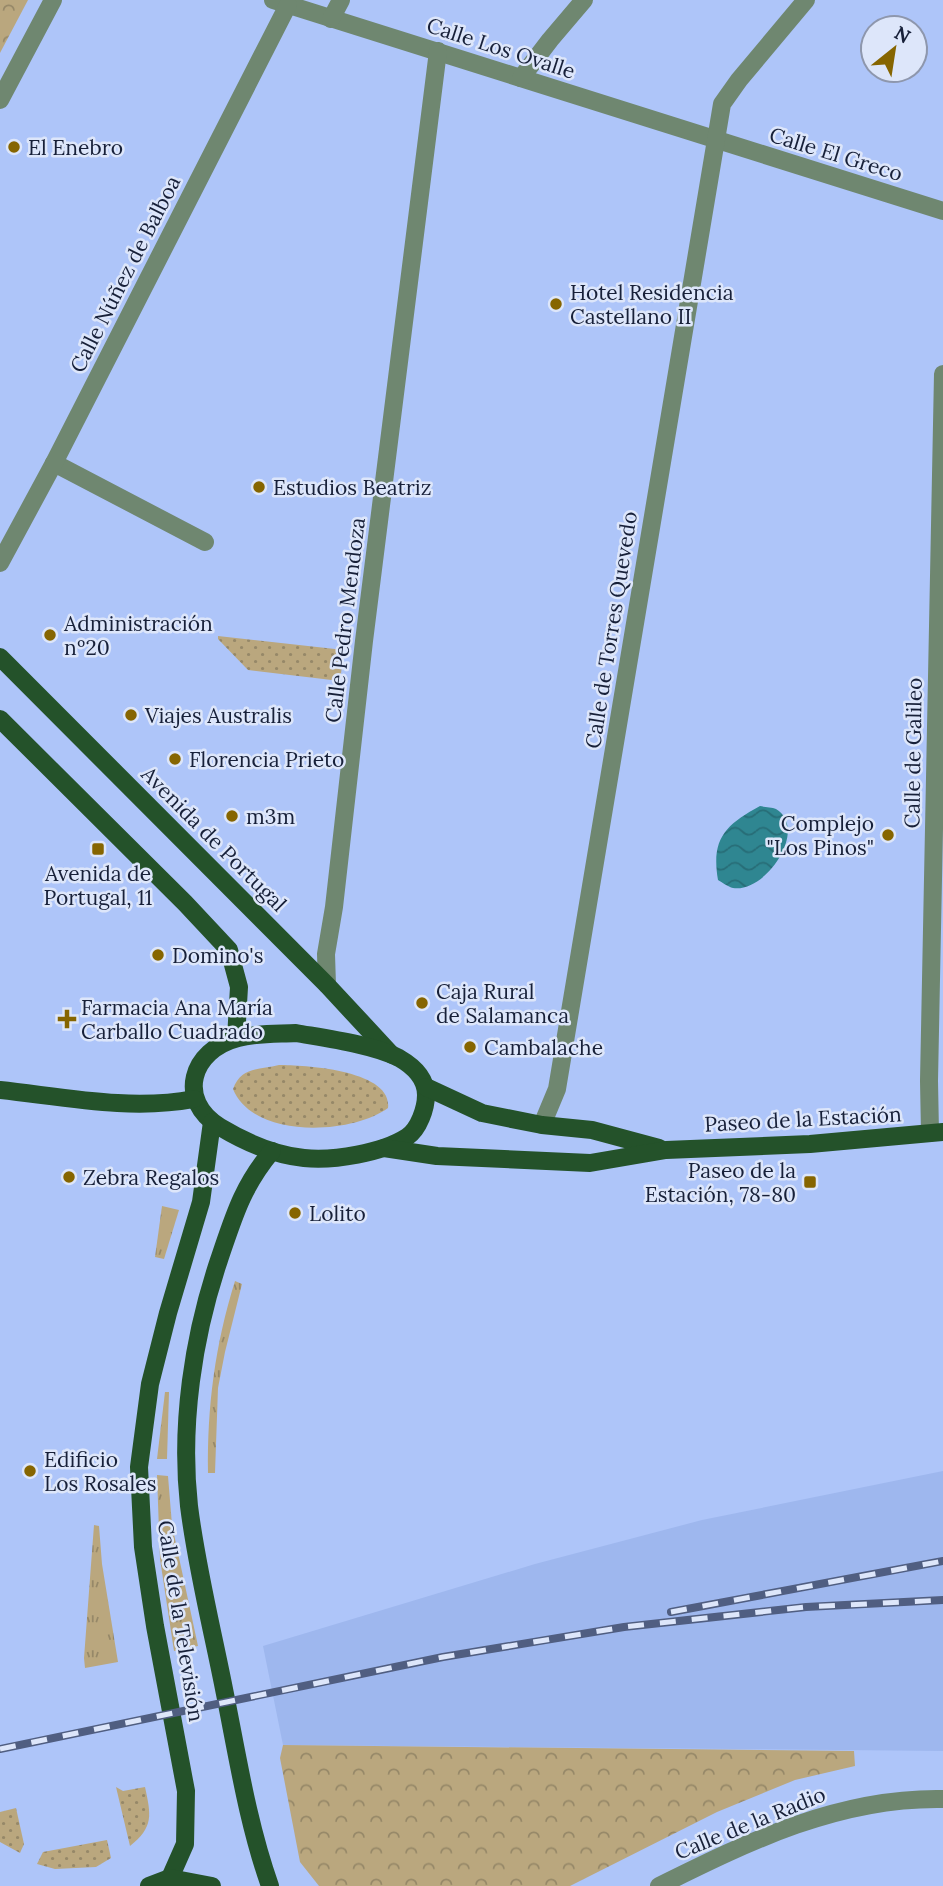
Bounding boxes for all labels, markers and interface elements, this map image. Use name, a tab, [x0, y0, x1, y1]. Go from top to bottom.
street label: Calle Los Ovalle	[423, 11, 579, 85]
north arrow	[859, 14, 929, 84]
text: N	[890, 20, 915, 48]
street label: Calle El Greco	[766, 121, 906, 187]
place label: El Enebro	[28, 134, 123, 161]
marker: El Enebro	[6, 139, 22, 155]
street label: Calle Núñez de Balboa	[64, 171, 186, 377]
place label: Hotel Residencia Castellano II	[570, 279, 734, 330]
marker: Hotel Residencia Castellano II	[548, 296, 564, 312]
place label: Estudios Beatriz	[273, 474, 431, 501]
marker: Estudios Beatriz	[251, 479, 267, 495]
street label: Calle de Torres Quevedo	[579, 509, 643, 751]
street label: Calle Pedro Mendoza	[319, 516, 371, 724]
place label: Administración nº20	[63, 610, 213, 661]
marker: Administración nº20	[42, 627, 58, 643]
street label: Calle de Galileo	[898, 677, 928, 829]
place label: Viajes Australis	[144, 702, 292, 729]
marker: Viajes Australis	[123, 707, 139, 723]
place label: Florencia Prieto	[189, 746, 344, 773]
marker: Florencia Prieto	[167, 751, 183, 767]
street label: Avenida de Portugal	[135, 760, 292, 917]
place label: m3m	[246, 803, 295, 830]
marker: m3m	[224, 808, 240, 824]
place label: Complejo "Los Pinos"	[766, 810, 874, 861]
marker: Complejo "Los Pinos"	[880, 827, 896, 843]
marker: Avenida de Portugal, 11	[90, 841, 106, 857]
place label: Avenida de Portugal, 11	[44, 860, 153, 911]
place label: Domino's	[172, 942, 263, 969]
marker: Domino's	[150, 947, 166, 963]
place label: Caja Rural de Salamanca	[436, 978, 569, 1029]
place label: Farmacia Ana María Carballo Cuadrado	[81, 994, 273, 1045]
marker: Caja Rural de Salamanca	[414, 995, 430, 1011]
marker: Farmacia Ana María Carballo Cuadrado	[59, 1011, 75, 1027]
place label: Cambalache	[484, 1034, 603, 1061]
marker: Cambalache	[462, 1039, 478, 1055]
street label: Paseo de la Estación	[704, 1100, 903, 1138]
place label: Paseo de la Estación, 78-80	[645, 1157, 796, 1208]
place label: Zebra Regalos	[83, 1164, 219, 1191]
marker: Zebra Regalos	[61, 1169, 77, 1185]
marker: Paseo de la Estación, 78-80	[802, 1174, 818, 1190]
place label: Lolito	[309, 1200, 366, 1227]
marker: Lolito	[287, 1205, 303, 1221]
place label: Edificio Los Rosales	[44, 1446, 156, 1497]
marker: Edificio Los Rosales	[22, 1463, 38, 1479]
street label: Calle de la Televisión	[152, 1518, 210, 1724]
street label: Calle de la Radio	[671, 1780, 829, 1866]

